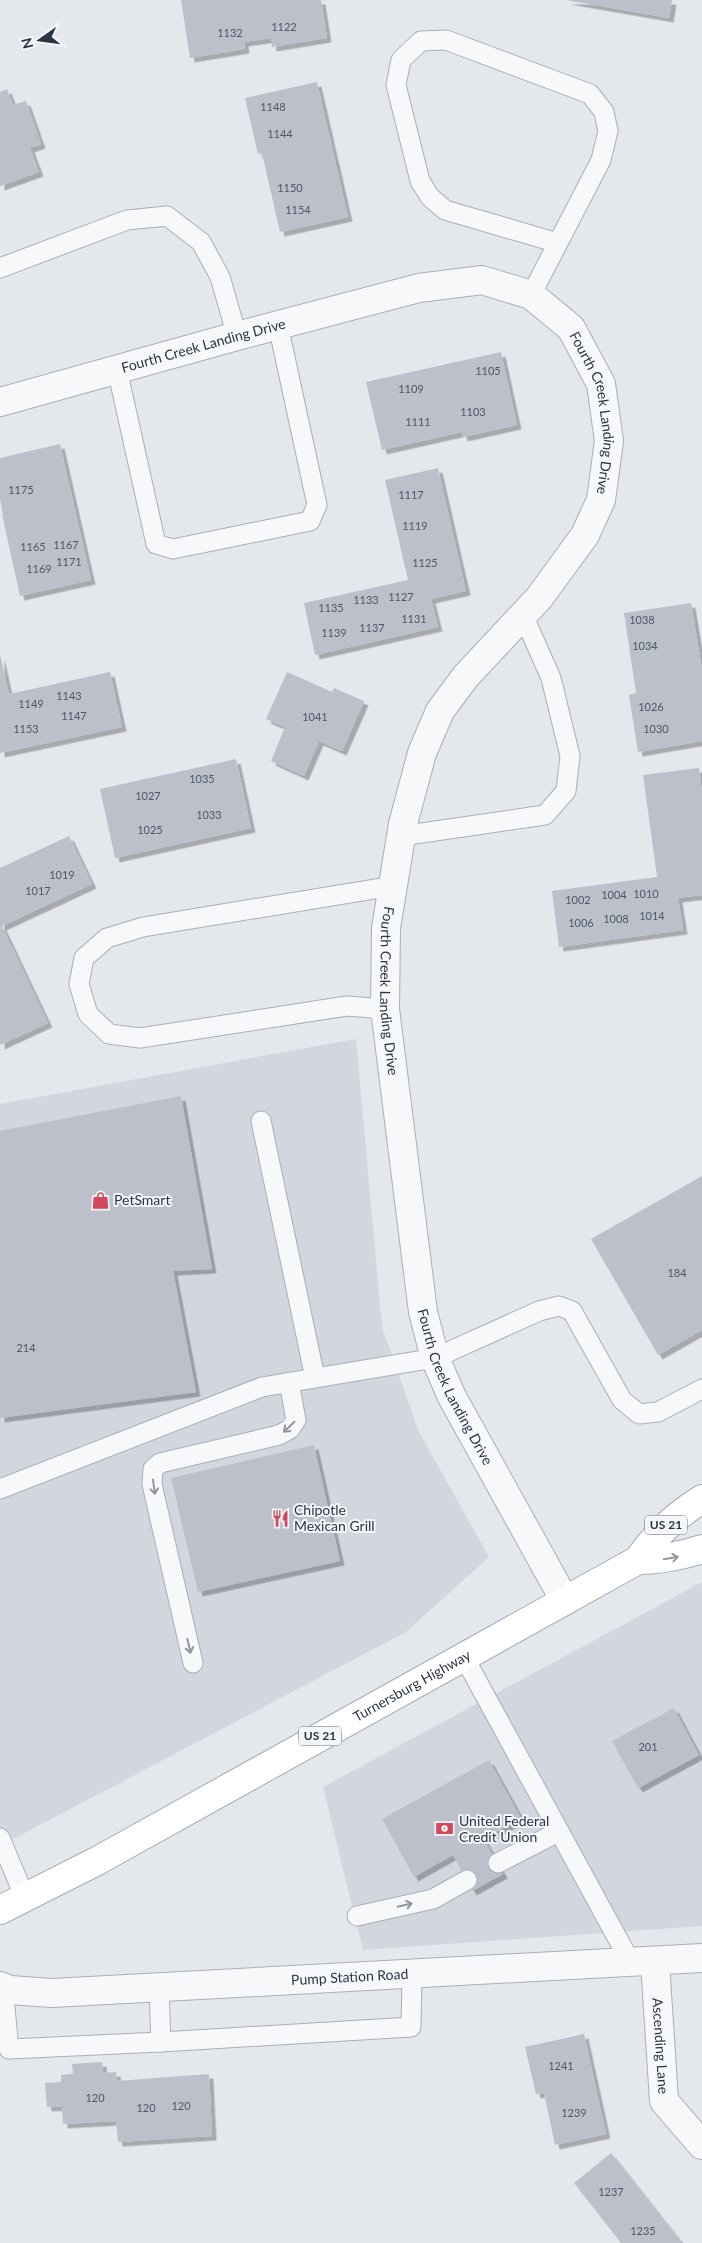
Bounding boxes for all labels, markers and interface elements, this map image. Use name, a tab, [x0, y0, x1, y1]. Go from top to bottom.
north arrow	[15, 15, 65, 65]
house number: 1122	[271, 20, 297, 33]
house number: 1132	[217, 26, 243, 39]
text: N	[17, 36, 36, 51]
house number: 1148	[260, 100, 286, 113]
house number: 1144	[267, 127, 293, 140]
house number: 1150	[277, 181, 303, 194]
house number: 1154	[285, 203, 311, 216]
street label: Fourth Creek Landing Drive	[119, 315, 287, 376]
street label: Fourth Creek Landing Drive	[566, 328, 618, 496]
house number: 1105	[475, 364, 501, 377]
house number: 1109	[398, 382, 424, 395]
house number: 1103	[460, 405, 486, 418]
house number: 1111	[405, 415, 431, 428]
house number: 1175	[8, 483, 34, 496]
house number: 1117	[398, 488, 424, 501]
house number: 1119	[402, 519, 428, 532]
house number: 1167	[53, 538, 79, 551]
house number: 1165	[20, 540, 46, 553]
house number: 1171	[56, 555, 82, 568]
house number: 1125	[412, 556, 438, 569]
house number: 1169	[26, 562, 52, 575]
house number: 1127	[388, 590, 414, 603]
house number: 1133	[353, 593, 379, 606]
house number: 1135	[318, 601, 344, 614]
house number: 1131	[401, 612, 427, 625]
house number: 1038	[629, 613, 655, 626]
house number: 1137	[359, 621, 385, 634]
house number: 1139	[321, 626, 347, 639]
house number: 1034	[632, 639, 658, 652]
house number: 1143	[56, 689, 82, 702]
house number: 1149	[18, 697, 44, 710]
house number: 1026	[638, 700, 664, 713]
house number: 1147	[61, 709, 87, 722]
house number: 1041	[302, 710, 328, 723]
house number: 1153	[13, 722, 39, 735]
house number: 1030	[643, 722, 669, 735]
house number: 1035	[189, 772, 215, 785]
house number: 1027	[135, 789, 161, 802]
house number: 1033	[196, 808, 222, 821]
house number: 1025	[137, 823, 163, 836]
house number: 1019	[49, 868, 75, 881]
house number: 1017	[25, 884, 51, 897]
house number: 1010	[633, 887, 659, 900]
house number: 1004	[601, 888, 627, 901]
house number: 1002	[565, 893, 591, 906]
street label: Fourth Creek Landing Drive	[377, 905, 402, 1076]
house number: 1014	[639, 909, 665, 922]
house number: 1008	[603, 912, 629, 925]
house number: 1006	[568, 916, 594, 929]
shop icon: PetSmart	[90, 1190, 110, 1210]
place label: PetSmart	[114, 1191, 170, 1208]
house number: 184	[667, 1266, 687, 1279]
street label: Fourth Creek Landing Drive	[414, 1307, 497, 1468]
house number: 214	[16, 1341, 36, 1354]
one-way arrow	[283, 1421, 295, 1433]
one-way arrow	[149, 1479, 159, 1495]
place label: Chipotle Mexican Grill	[294, 1501, 375, 1534]
restaurant icon: Chipotle Mexican Grill	[270, 1508, 290, 1528]
road number: US 21	[645, 1516, 687, 1534]
one-way arrow	[662, 1553, 678, 1563]
one-way arrow	[185, 1637, 194, 1653]
street label: Turnersburg Highway	[350, 1646, 474, 1725]
road number: US 21	[299, 1726, 341, 1745]
house number: 201	[638, 1740, 658, 1753]
place label: United Federal Credit Union	[459, 1812, 549, 1845]
bank icon: United Federal Credit Union	[435, 1819, 455, 1839]
one-way arrow	[396, 1900, 412, 1910]
street label: Pump Station Road	[291, 1965, 409, 1988]
street label: Ascending Lane	[649, 1997, 673, 2095]
house number: 1241	[548, 2059, 574, 2072]
house number: 120	[85, 2091, 105, 2104]
house number: 120	[171, 2099, 191, 2112]
house number: 120	[136, 2101, 156, 2114]
house number: 1239	[561, 2106, 587, 2119]
house number: 1237	[598, 2185, 624, 2198]
house number: 1235	[630, 2224, 656, 2237]

